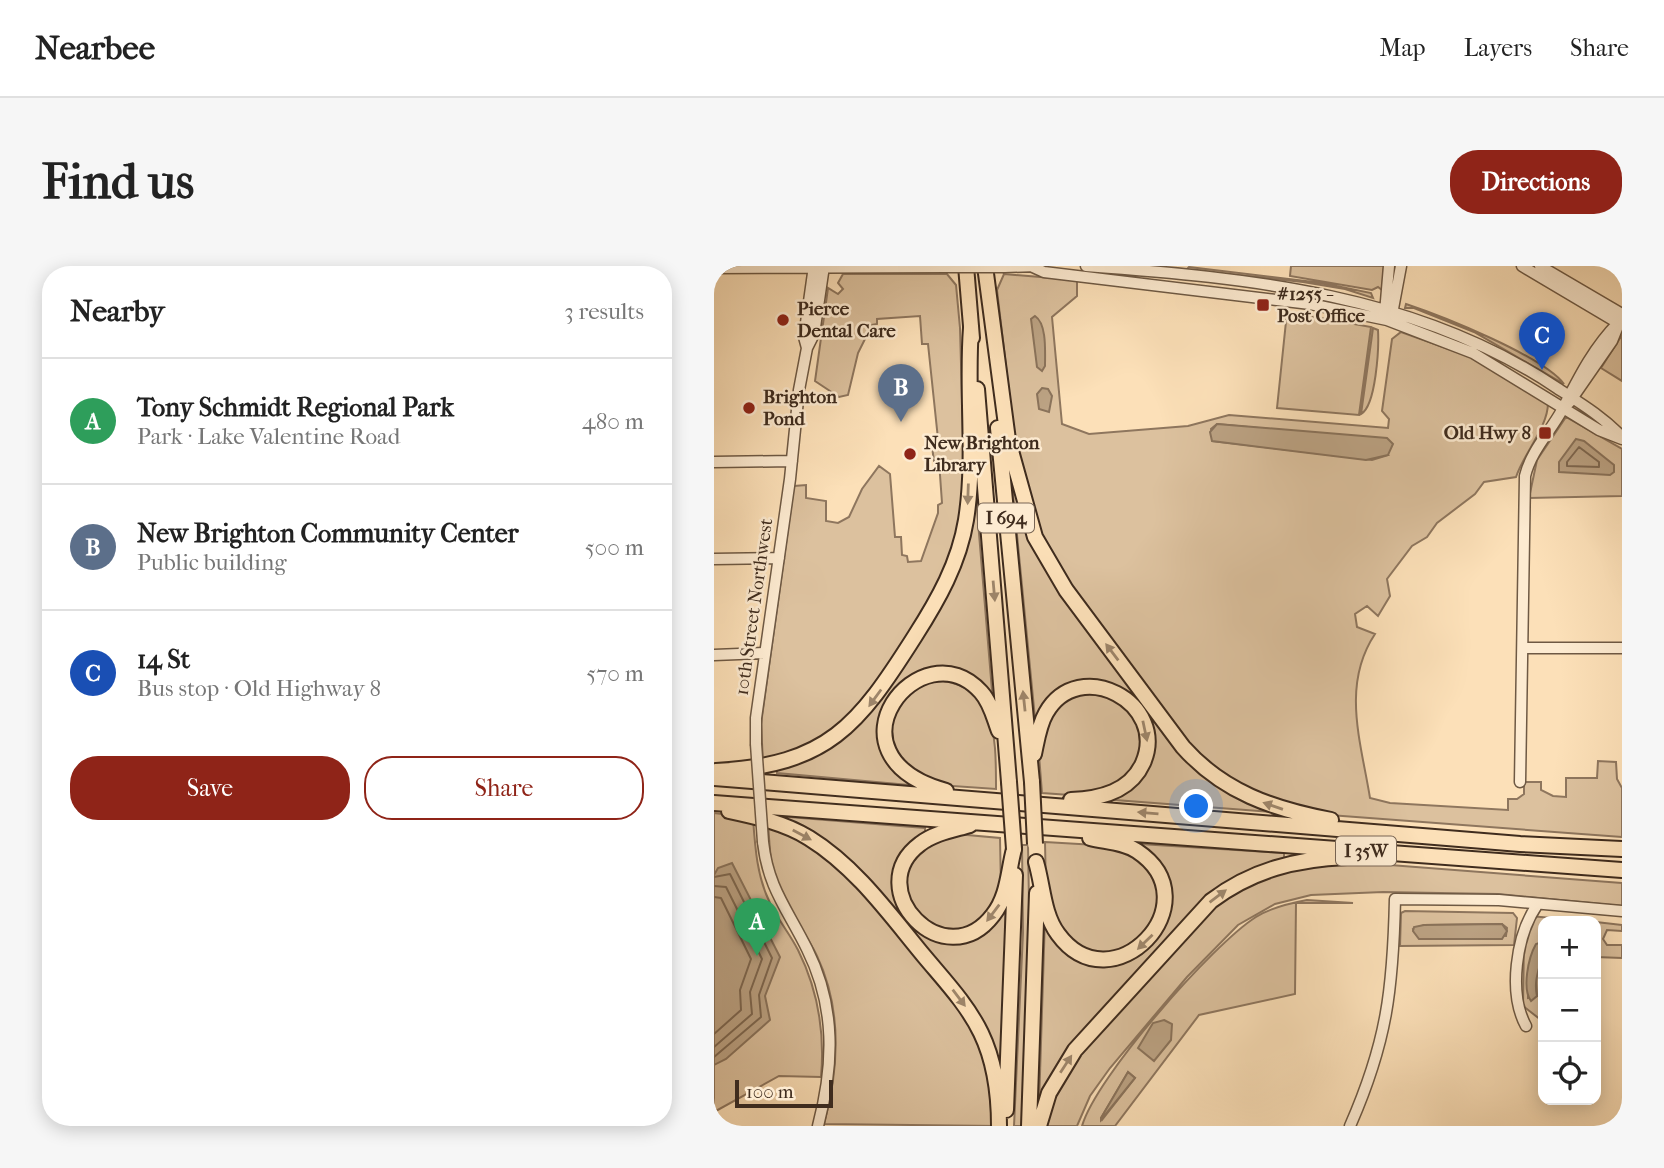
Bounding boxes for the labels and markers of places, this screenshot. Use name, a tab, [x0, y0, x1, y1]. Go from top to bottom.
place label: #1255 - Post Office	[1277, 283, 1366, 327]
marker: #1255 - Post Office	[1255, 297, 1271, 313]
place label: Pierce Dental Care	[797, 298, 896, 342]
marker: Pierce Dental Care	[775, 312, 791, 328]
pin: C	[1519, 312, 1565, 370]
pin: B	[878, 364, 924, 422]
place label: Brighton Pond	[763, 386, 838, 430]
marker: Brighton Pond	[741, 400, 757, 416]
place label: Old Hwy 8	[1444, 422, 1531, 444]
marker: Old Hwy 8	[1537, 425, 1553, 441]
place label: New Brighton Library	[924, 432, 1040, 476]
marker: New Brighton Library	[902, 446, 918, 462]
pin: A	[734, 898, 780, 956]

